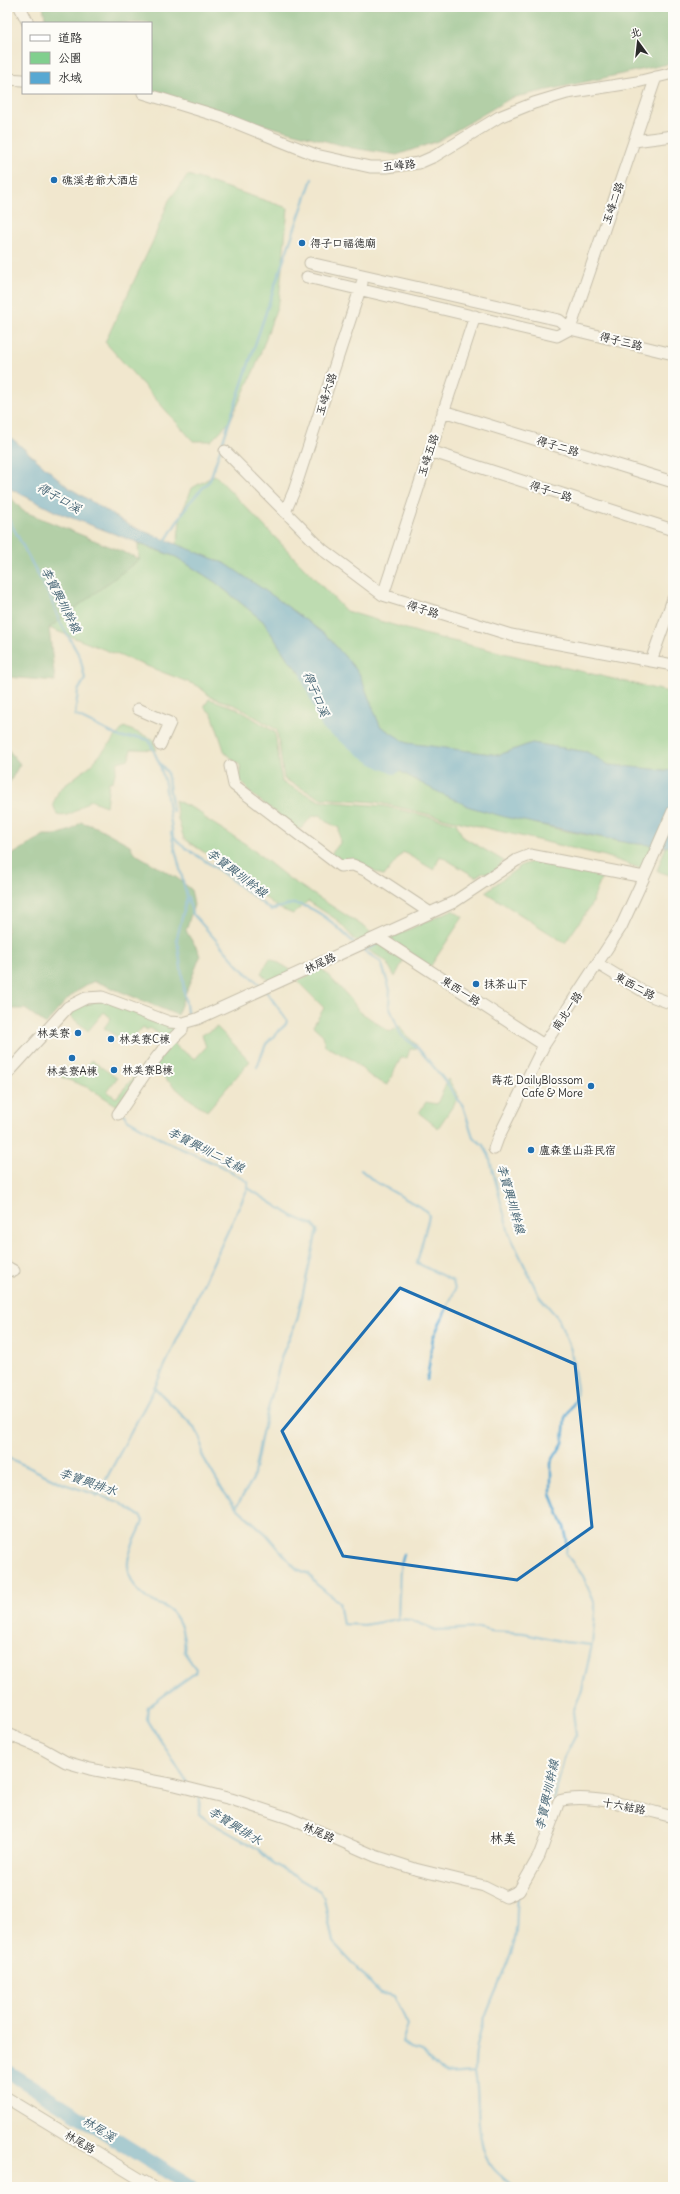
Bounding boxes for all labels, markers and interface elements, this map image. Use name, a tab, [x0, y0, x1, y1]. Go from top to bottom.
legend	[22, 22, 152, 94]
north arrow	[618, 22, 658, 62]
text: 北	[628, 24, 643, 41]
text: 道路	[58, 30, 82, 45]
text: 公園	[58, 50, 82, 65]
text: 水域	[58, 70, 82, 85]
street label: 五峰路	[382, 156, 416, 174]
place label: 礁溪老爺大酒店	[62, 173, 139, 187]
marker: 礁溪老爺大酒店	[49, 175, 59, 185]
street label: 玉峰二路	[599, 180, 627, 226]
place label: 得子口福德廟	[310, 236, 376, 250]
marker: 得子口福德廟	[297, 238, 307, 248]
street label: 得子三路	[598, 329, 644, 353]
street label: 玉峰六路	[313, 371, 339, 417]
street label: 玉峰五路	[415, 432, 441, 478]
street label: 得子二路	[535, 433, 581, 459]
street label: 得子一路	[528, 478, 574, 504]
water label: 得子口溪	[35, 479, 85, 517]
water label: 李寶興圳幹線	[38, 564, 85, 636]
street label: 得子路	[405, 597, 441, 621]
water label: 得子口溪	[300, 669, 333, 720]
water label: 李寶興圳幹線	[204, 845, 271, 901]
street label: 林尾路	[302, 950, 338, 976]
street label: 東西二路	[612, 969, 658, 1003]
street label: 東西一路	[439, 973, 483, 1009]
place label: 抹茶山下	[484, 977, 528, 991]
marker: 抹茶山下	[471, 979, 481, 989]
street label: 南北一路	[549, 989, 585, 1033]
place label: 林美寮	[37, 1026, 70, 1040]
marker: 林美寮	[73, 1028, 83, 1038]
place label: 林美寮C棟	[119, 1032, 170, 1046]
marker: 林美寮C棟	[106, 1034, 116, 1044]
marker: 林美寮A棟	[67, 1053, 77, 1063]
place label: 林美寮B棟	[122, 1063, 173, 1077]
place label: 林美寮A棟	[46, 1064, 98, 1078]
marker: 林美寮B棟	[109, 1065, 119, 1075]
place label: 蒔花 DailyBlossom Cafe & More	[492, 1073, 583, 1100]
marker: 蒔花 DailyBlossom Cafe & More	[586, 1081, 596, 1091]
water label: 李寶興圳二支線	[165, 1124, 248, 1176]
place label: 盧森堡山莊民宿	[539, 1143, 616, 1157]
marker: 盧森堡山莊民宿	[526, 1145, 536, 1155]
water label: 李寶興圳幹線	[494, 1162, 529, 1236]
water label: 李寶興排水	[57, 1465, 120, 1499]
water label: 李寶興圳幹線	[532, 1757, 562, 1832]
street label: 十六結路	[601, 1795, 647, 1817]
water label: 李寶興排水	[206, 1803, 266, 1848]
street label: 林尾路	[301, 1819, 337, 1845]
district label: 林美	[490, 1830, 516, 1847]
water label: 林尾溪	[80, 2113, 119, 2145]
street label: 林尾路	[62, 2128, 98, 2156]

